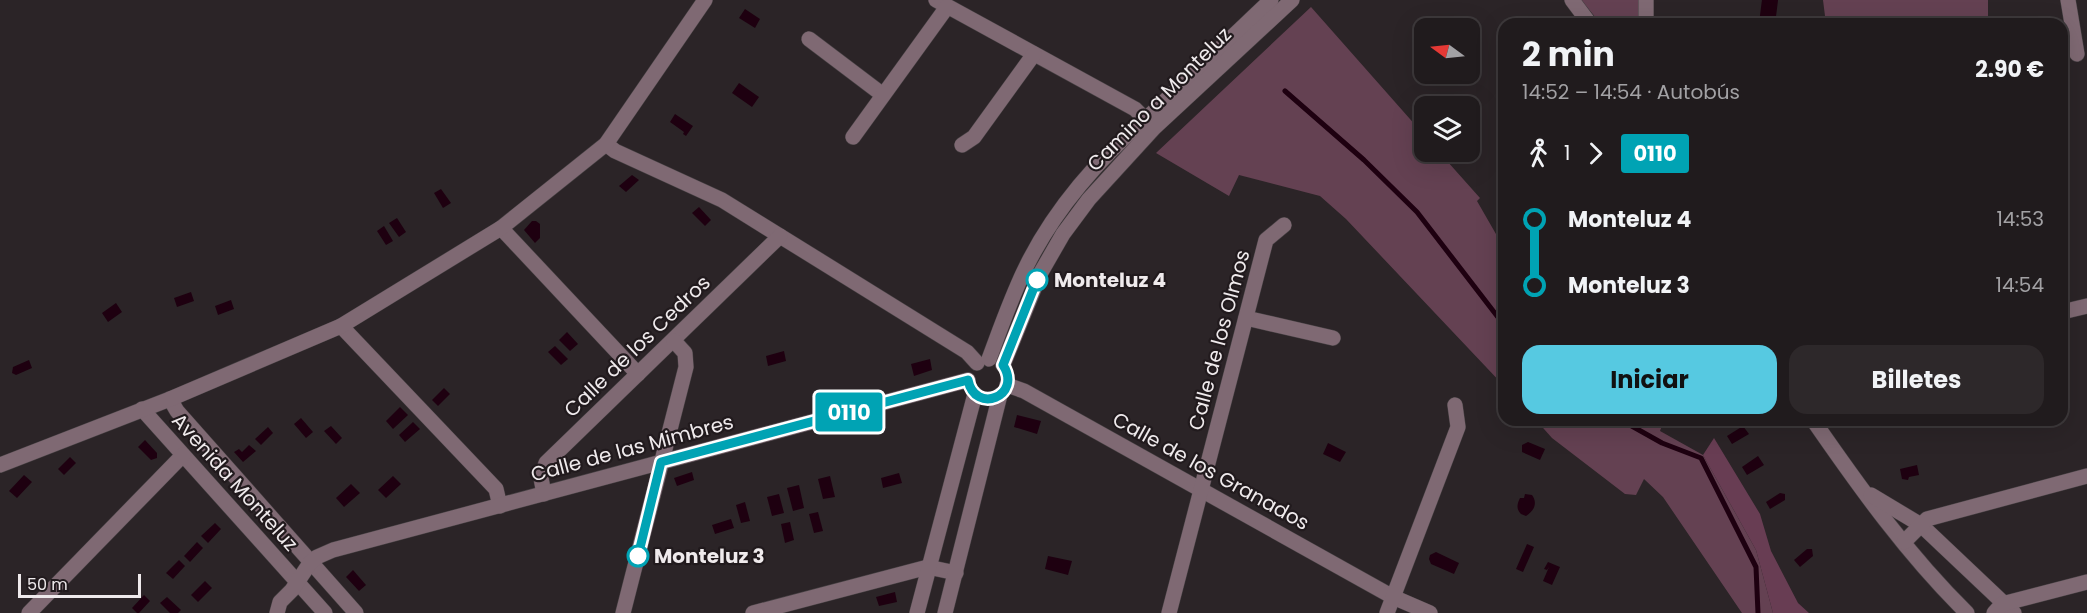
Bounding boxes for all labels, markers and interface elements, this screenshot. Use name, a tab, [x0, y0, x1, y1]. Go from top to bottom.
north arrow	[1414, 18, 1480, 84]
map controls	[1414, 18, 1480, 162]
street label: Camino a Monteluz	[1081, 21, 1237, 177]
text: 2 min	[1522, 31, 1615, 78]
text: 2.90 €	[1975, 54, 2044, 85]
text: 14:52 – 14:54 · Autobús	[1522, 78, 1740, 106]
button: layers	[1414, 96, 1480, 162]
icon: walk	[1522, 137, 1555, 170]
icon: forward	[1579, 137, 1612, 170]
text: 1	[1564, 139, 1570, 167]
text: 0110	[1633, 139, 1677, 168]
text: Monteluz 4	[1568, 204, 1691, 235]
text: 14:53	[1996, 205, 2044, 233]
street label: Calle de los Olmos	[1181, 247, 1257, 433]
place label: Monteluz 4	[1054, 266, 1166, 294]
street label: Calle de los Cedros	[558, 269, 716, 423]
marker: Monteluz 4	[1026, 269, 1048, 291]
text: Monteluz 3	[1568, 270, 1690, 301]
text: 14:54	[1996, 271, 2044, 299]
button: Iniciar	[1522, 345, 1777, 414]
button: Billetes	[1789, 345, 2044, 414]
line badge: 0110	[807, 392, 891, 432]
text: 0110	[827, 398, 871, 427]
street label: Calle de los Granados	[1108, 405, 1314, 537]
street label: Avenida Monteluz	[166, 407, 304, 557]
street label: Calle de las Mimbres	[528, 407, 736, 489]
place label: Monteluz 3	[654, 542, 765, 570]
marker: Monteluz 3	[627, 545, 649, 567]
scale bar	[18, 571, 141, 598]
text: 50 m	[27, 573, 68, 596]

